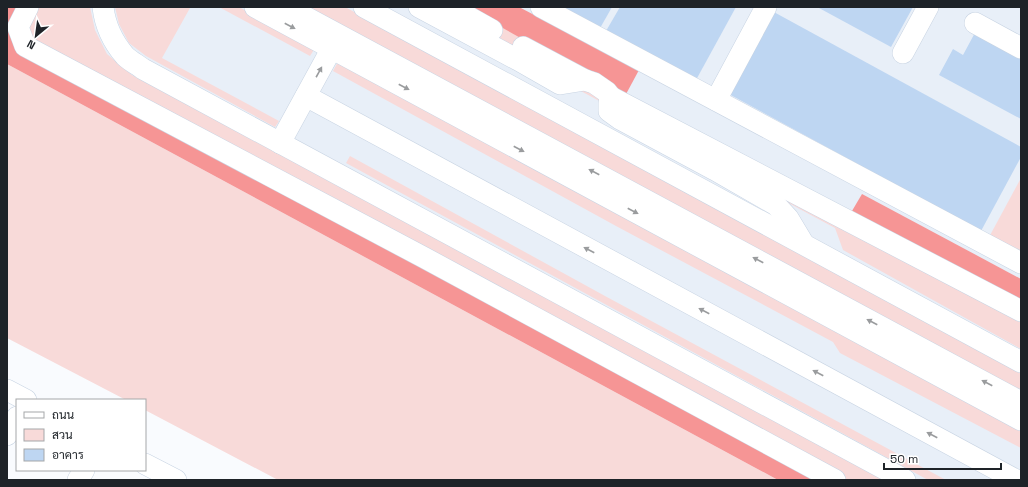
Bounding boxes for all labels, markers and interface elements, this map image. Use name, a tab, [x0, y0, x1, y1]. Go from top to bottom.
north arrow	[16, 16, 56, 56]
one-way arrow	[284, 22, 296, 29]
text: N	[25, 37, 38, 53]
one-way arrow	[316, 66, 322, 78]
one-way arrow	[398, 84, 410, 91]
one-way arrow	[513, 146, 524, 152]
one-way arrow	[588, 168, 600, 175]
one-way arrow	[627, 207, 639, 214]
one-way arrow	[583, 246, 595, 253]
one-way arrow	[752, 257, 764, 263]
one-way arrow	[698, 308, 709, 315]
one-way arrow	[866, 318, 878, 325]
one-way arrow	[812, 370, 824, 376]
one-way arrow	[981, 380, 993, 387]
legend	[16, 399, 146, 471]
text: ถนน	[52, 407, 75, 423]
text: สวน	[52, 427, 73, 443]
one-way arrow	[927, 432, 938, 438]
scale bar	[884, 445, 1001, 471]
text: อาคาร	[52, 447, 84, 463]
text: 50 m	[890, 451, 918, 467]

